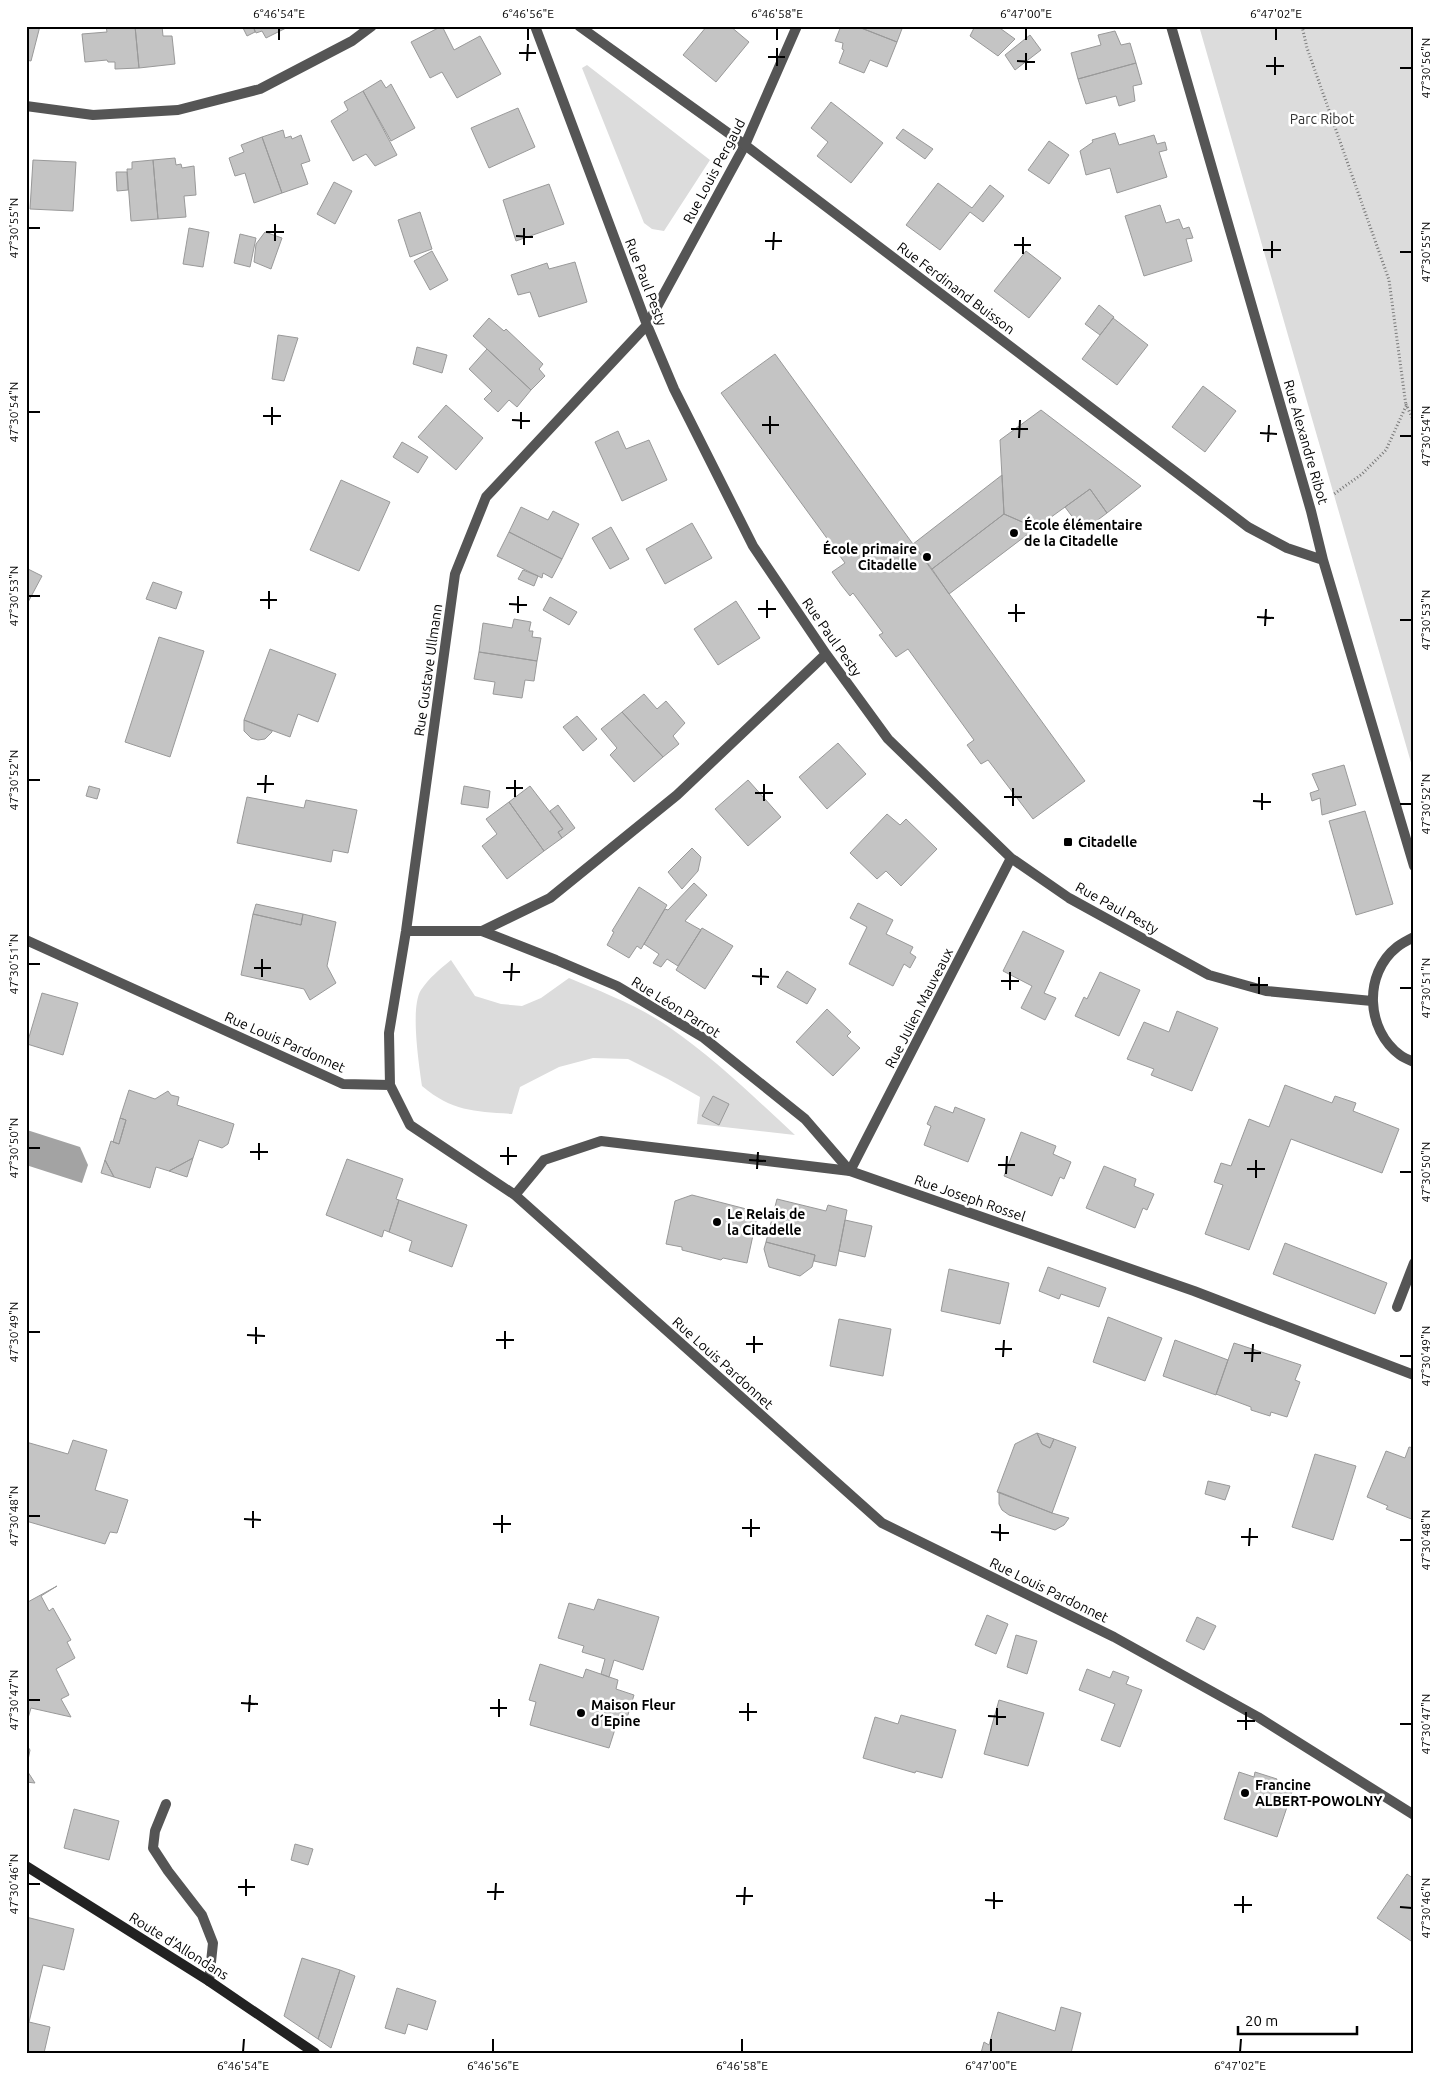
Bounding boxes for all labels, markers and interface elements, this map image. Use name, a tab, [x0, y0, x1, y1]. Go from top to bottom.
text: 6°46'54"E	[253, 7, 305, 20]
text: 6°46'56"E	[502, 7, 554, 20]
text: 6°46'58"E	[751, 7, 803, 20]
text: 6°47'00"E	[1000, 7, 1052, 20]
text: 6°47'02"E	[1250, 7, 1302, 20]
text: 47°30'56"N	[1419, 38, 1432, 98]
park label: Parc Ribot	[1290, 111, 1355, 127]
street label: Rue Louis Pergaud	[680, 116, 748, 226]
text: 47°30'55"N	[7, 198, 20, 258]
text: 47°30'55"N	[1419, 222, 1432, 282]
street label: Rue Paul Pesty	[622, 236, 670, 328]
street label: Rue Ferdinand Buisson	[894, 239, 1018, 337]
street label: Rue Alexandre Ribot	[1281, 378, 1332, 507]
text: 47°30'54"N	[7, 382, 20, 442]
text: 47°30'54"N	[1419, 406, 1432, 466]
place label: École élémentaire de la Citadelle	[1024, 516, 1143, 549]
marker: École élémentaire de la Citadelle	[1008, 527, 1020, 539]
place label: École primaire Citadelle	[823, 540, 917, 573]
marker: École primaire Citadelle	[921, 551, 933, 563]
text: 47°30'53"N	[7, 566, 20, 626]
text: 47°30'53"N	[1419, 590, 1432, 650]
street label: Rue Paul Pesty	[799, 595, 865, 680]
street label: Rue Gustave Ullmann	[411, 603, 445, 737]
text: 47°30'52"N	[7, 750, 20, 810]
text: 47°30'52"N	[1419, 774, 1432, 834]
place label: Citadelle	[1078, 834, 1137, 850]
marker: Citadelle	[1062, 836, 1074, 848]
street label: Rue Paul Pesty	[1073, 879, 1161, 937]
text: 47°30'51"N	[7, 934, 20, 994]
street label: Rue Julien Mauveaux	[882, 945, 956, 1071]
text: 47°30'51"N	[1419, 958, 1432, 1018]
street label: Rue Léon Parrot	[629, 973, 724, 1041]
street label: Rue Louis Pardonnet	[222, 1008, 348, 1076]
text: 47°30'50"N	[7, 1118, 20, 1178]
text: 47°30'50"N	[1419, 1142, 1432, 1202]
street label: Rue Joseph Rossel	[912, 1171, 1028, 1225]
place label: Le Relais de la Citadelle	[727, 1206, 805, 1238]
marker: Le Relais de la Citadelle	[711, 1216, 723, 1228]
text: 47°30'49"N	[7, 1302, 20, 1362]
street label: Rue Louis Pardonnet	[669, 1314, 777, 1413]
text: 47°30'49"N	[1419, 1326, 1432, 1386]
text: 47°30'48"N	[7, 1486, 20, 1546]
text: 47°30'48"N	[1419, 1510, 1432, 1570]
street label: Rue Louis Pardonnet	[987, 1554, 1111, 1626]
text: 47°30'47"N	[7, 1670, 20, 1730]
text: 47°30'47"N	[1419, 1694, 1432, 1754]
place label: Maison Fleur d´Epine	[591, 1697, 676, 1729]
marker: Maison Fleur d´Epine	[575, 1707, 587, 1719]
place label: Francine ALBERT-POWOLNY	[1255, 1777, 1383, 1809]
marker: Francine ALBERT-POWOLNY	[1239, 1787, 1251, 1799]
text: 47°30'46"N	[7, 1854, 20, 1914]
text: 47°30'46"N	[1419, 1878, 1432, 1938]
street label: Route d'Allondans	[126, 1909, 232, 1983]
scale bar	[1238, 2004, 1356, 2036]
text: 20 m	[1245, 2012, 1278, 2029]
text: 6°46'54"E	[217, 2059, 269, 2072]
text: 6°46'56"E	[467, 2059, 519, 2072]
text: 6°46'58"E	[716, 2059, 768, 2072]
text: 6°47'00"E	[965, 2059, 1017, 2072]
text: 6°47'02"E	[1214, 2059, 1266, 2072]

